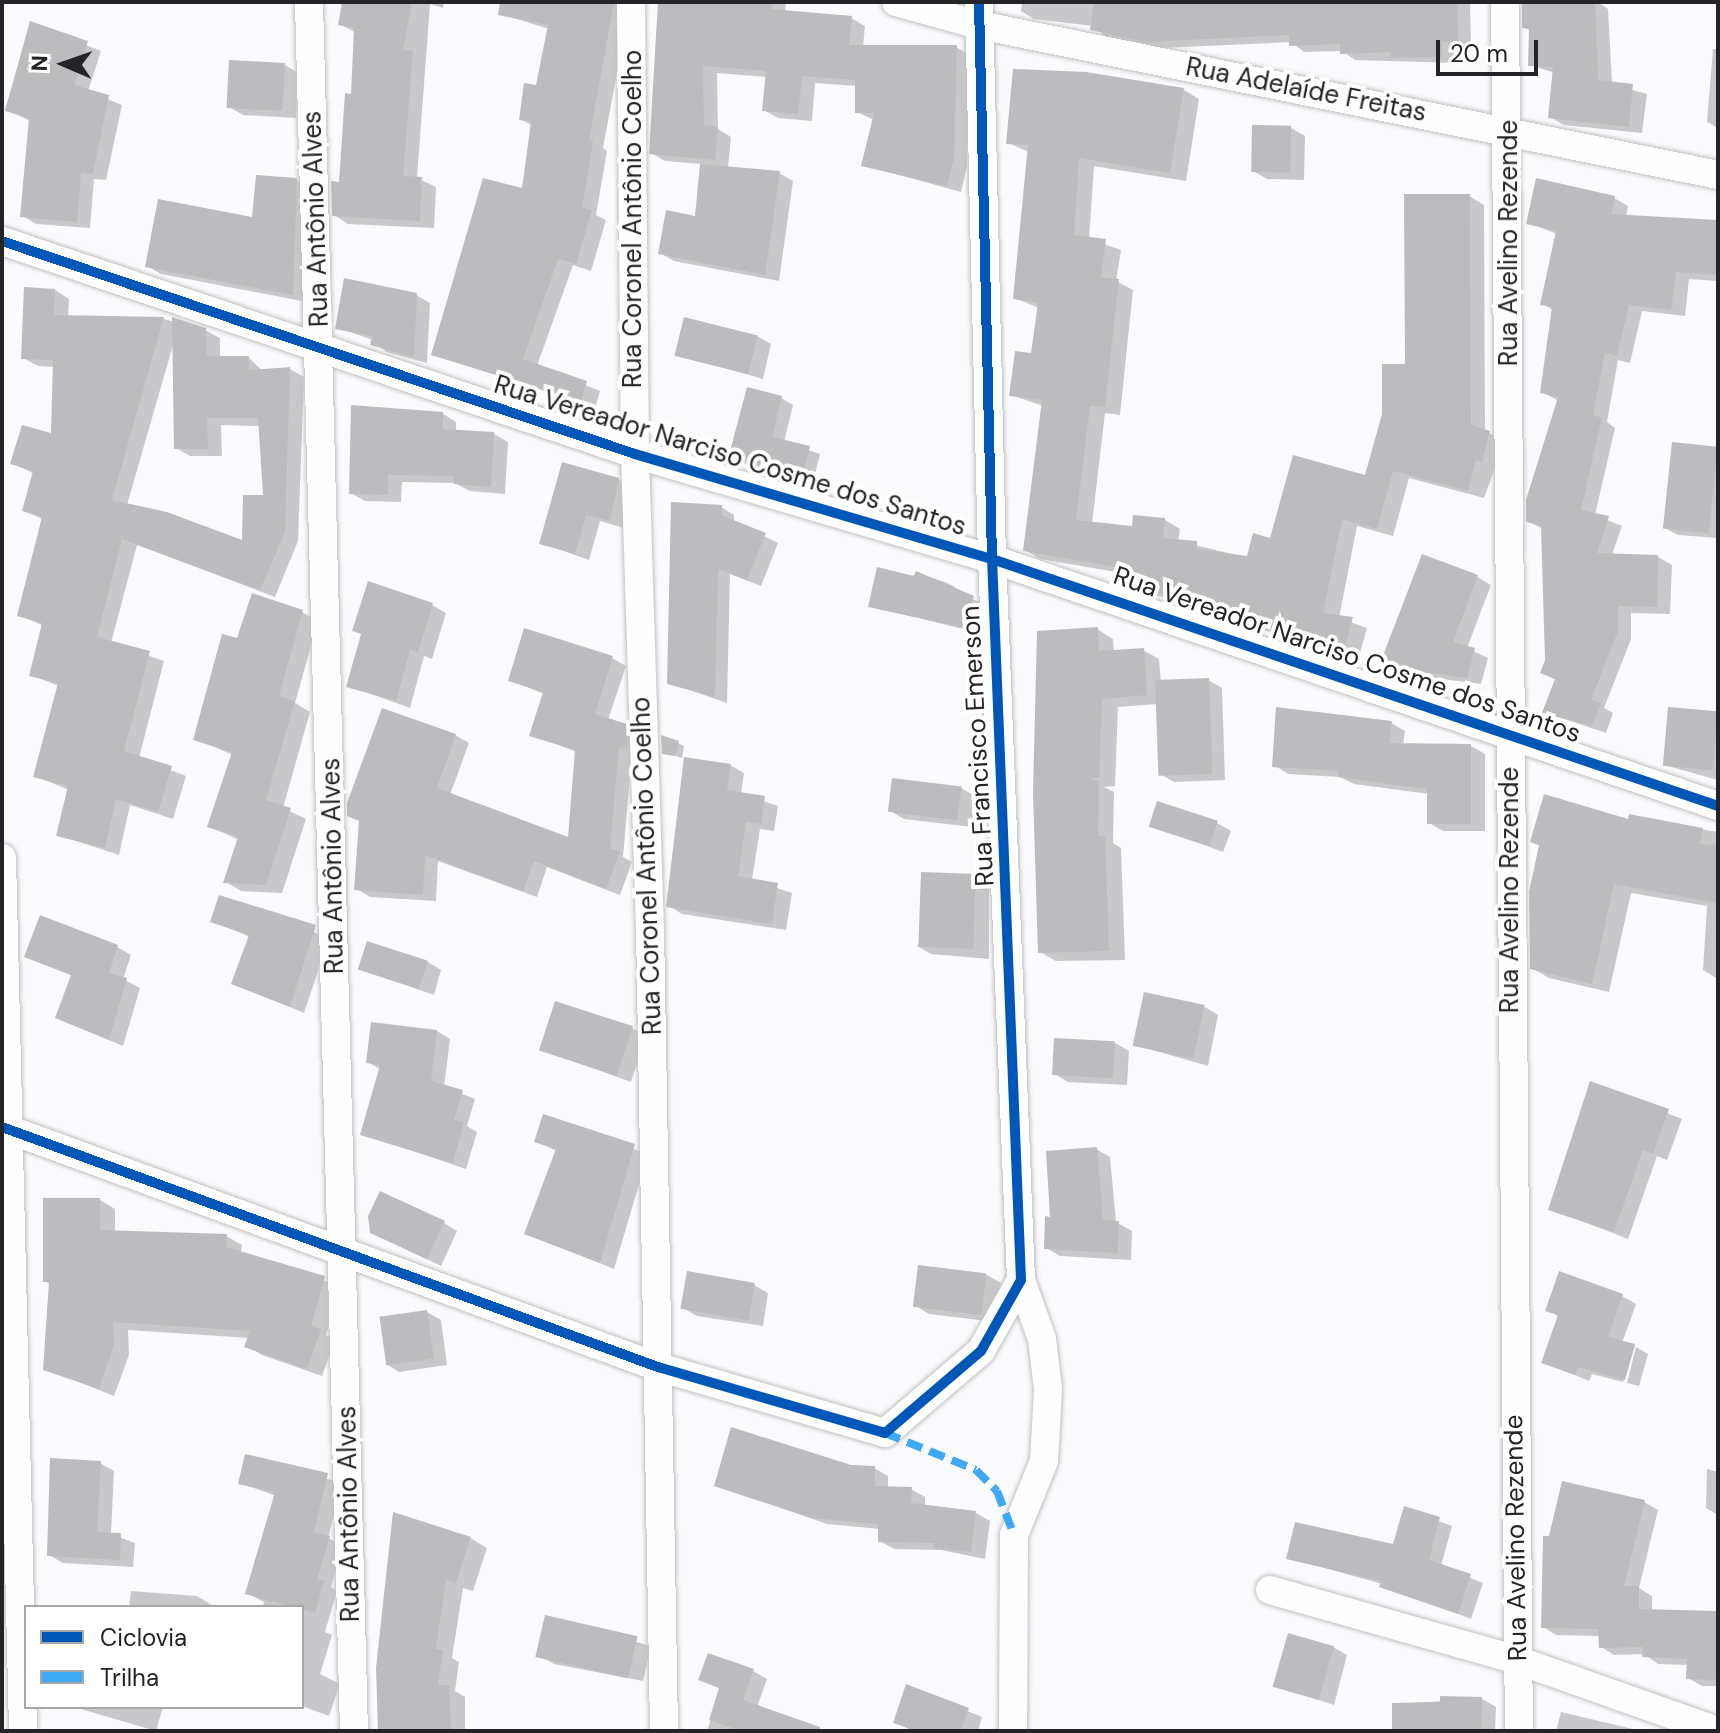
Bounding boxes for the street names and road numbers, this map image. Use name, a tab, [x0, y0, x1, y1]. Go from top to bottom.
street label: Rua Coronel Antônio Coelho	[617, 50, 649, 388]
street label: Rua Adelaíde Freitas	[1183, 51, 1429, 129]
street label: Rua Antônio Alves	[297, 110, 335, 328]
street label: Rua Avelino Rezende	[1493, 120, 1525, 366]
street label: Rua Vereador Narciso Cosme dos Santos	[490, 369, 970, 543]
street label: Rua Vereador Narciso Cosme dos Santos	[1109, 560, 1585, 750]
street label: Rua Francisco Emerson	[955, 605, 1001, 887]
street label: Rua Coronel Antônio Coelho	[626, 696, 668, 1036]
street label: Rua Antônio Alves	[316, 758, 350, 974]
street label: Rua Avelino Rezende	[1494, 767, 1526, 1013]
street label: Rua Antônio Alves	[332, 1406, 366, 1622]
street label: Rua Avelino Rezende	[1498, 1414, 1534, 1662]

